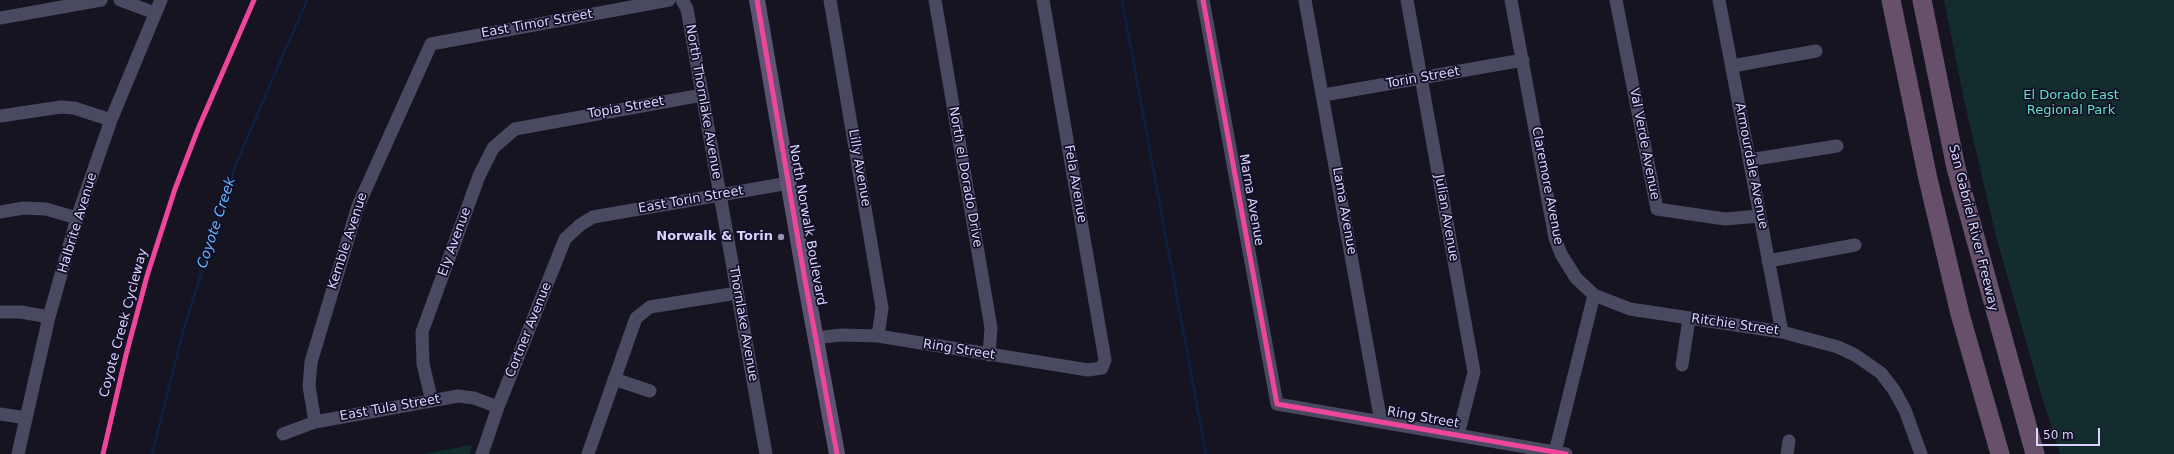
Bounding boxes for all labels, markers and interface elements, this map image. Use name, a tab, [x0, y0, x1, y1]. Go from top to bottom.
street label: East Timor Street	[480, 7, 594, 41]
street label: North Thornlake Avenue	[682, 23, 724, 181]
street label: Torin Street	[1385, 64, 1461, 92]
street label: Val Verde Avenue	[1626, 87, 1662, 201]
park label: El Dorado East Regional Park	[2023, 88, 2119, 119]
street label: Topia Street	[587, 94, 665, 122]
street label: Armourdale Avenue	[1731, 102, 1771, 230]
street label: North el Dorado Drive	[945, 105, 985, 249]
street label: Claremore Avenue	[1528, 126, 1566, 246]
street label: Lilly Avenue	[845, 128, 873, 208]
street label: North Norwalk Boulevard	[785, 143, 829, 307]
street label: San Gabriel River Freeway	[1945, 143, 2001, 313]
street label: Fela Avenue	[1060, 144, 1090, 224]
street label: Marna Avenue	[1235, 153, 1267, 247]
street label: Lama Avenue	[1329, 166, 1359, 256]
street label: Halbrite Avenue	[55, 171, 101, 275]
street label: Julian Avenue	[1431, 173, 1461, 263]
water label: Coyote Creek	[194, 175, 240, 271]
street label: East Torin Street	[637, 183, 745, 217]
street label: Kemble Avenue	[325, 191, 371, 291]
street label: Ely Avenue	[435, 206, 475, 278]
place label: Norwalk & Torin	[656, 229, 773, 245]
marker: Norwalk & Torin	[776, 232, 786, 242]
street label: Coyote Creek Cycleway	[97, 247, 151, 399]
street label: Thornlake Avenue	[725, 265, 761, 383]
street label: Cortner Avenue	[503, 280, 555, 380]
street label: Ritchie Street	[1690, 311, 1780, 339]
street label: Ring Street	[922, 337, 996, 363]
street label: East Tula Street	[339, 391, 441, 425]
street label: Ring Street	[1386, 404, 1460, 432]
scale bar	[2038, 420, 2102, 446]
text: 50 m	[2043, 428, 2074, 442]

